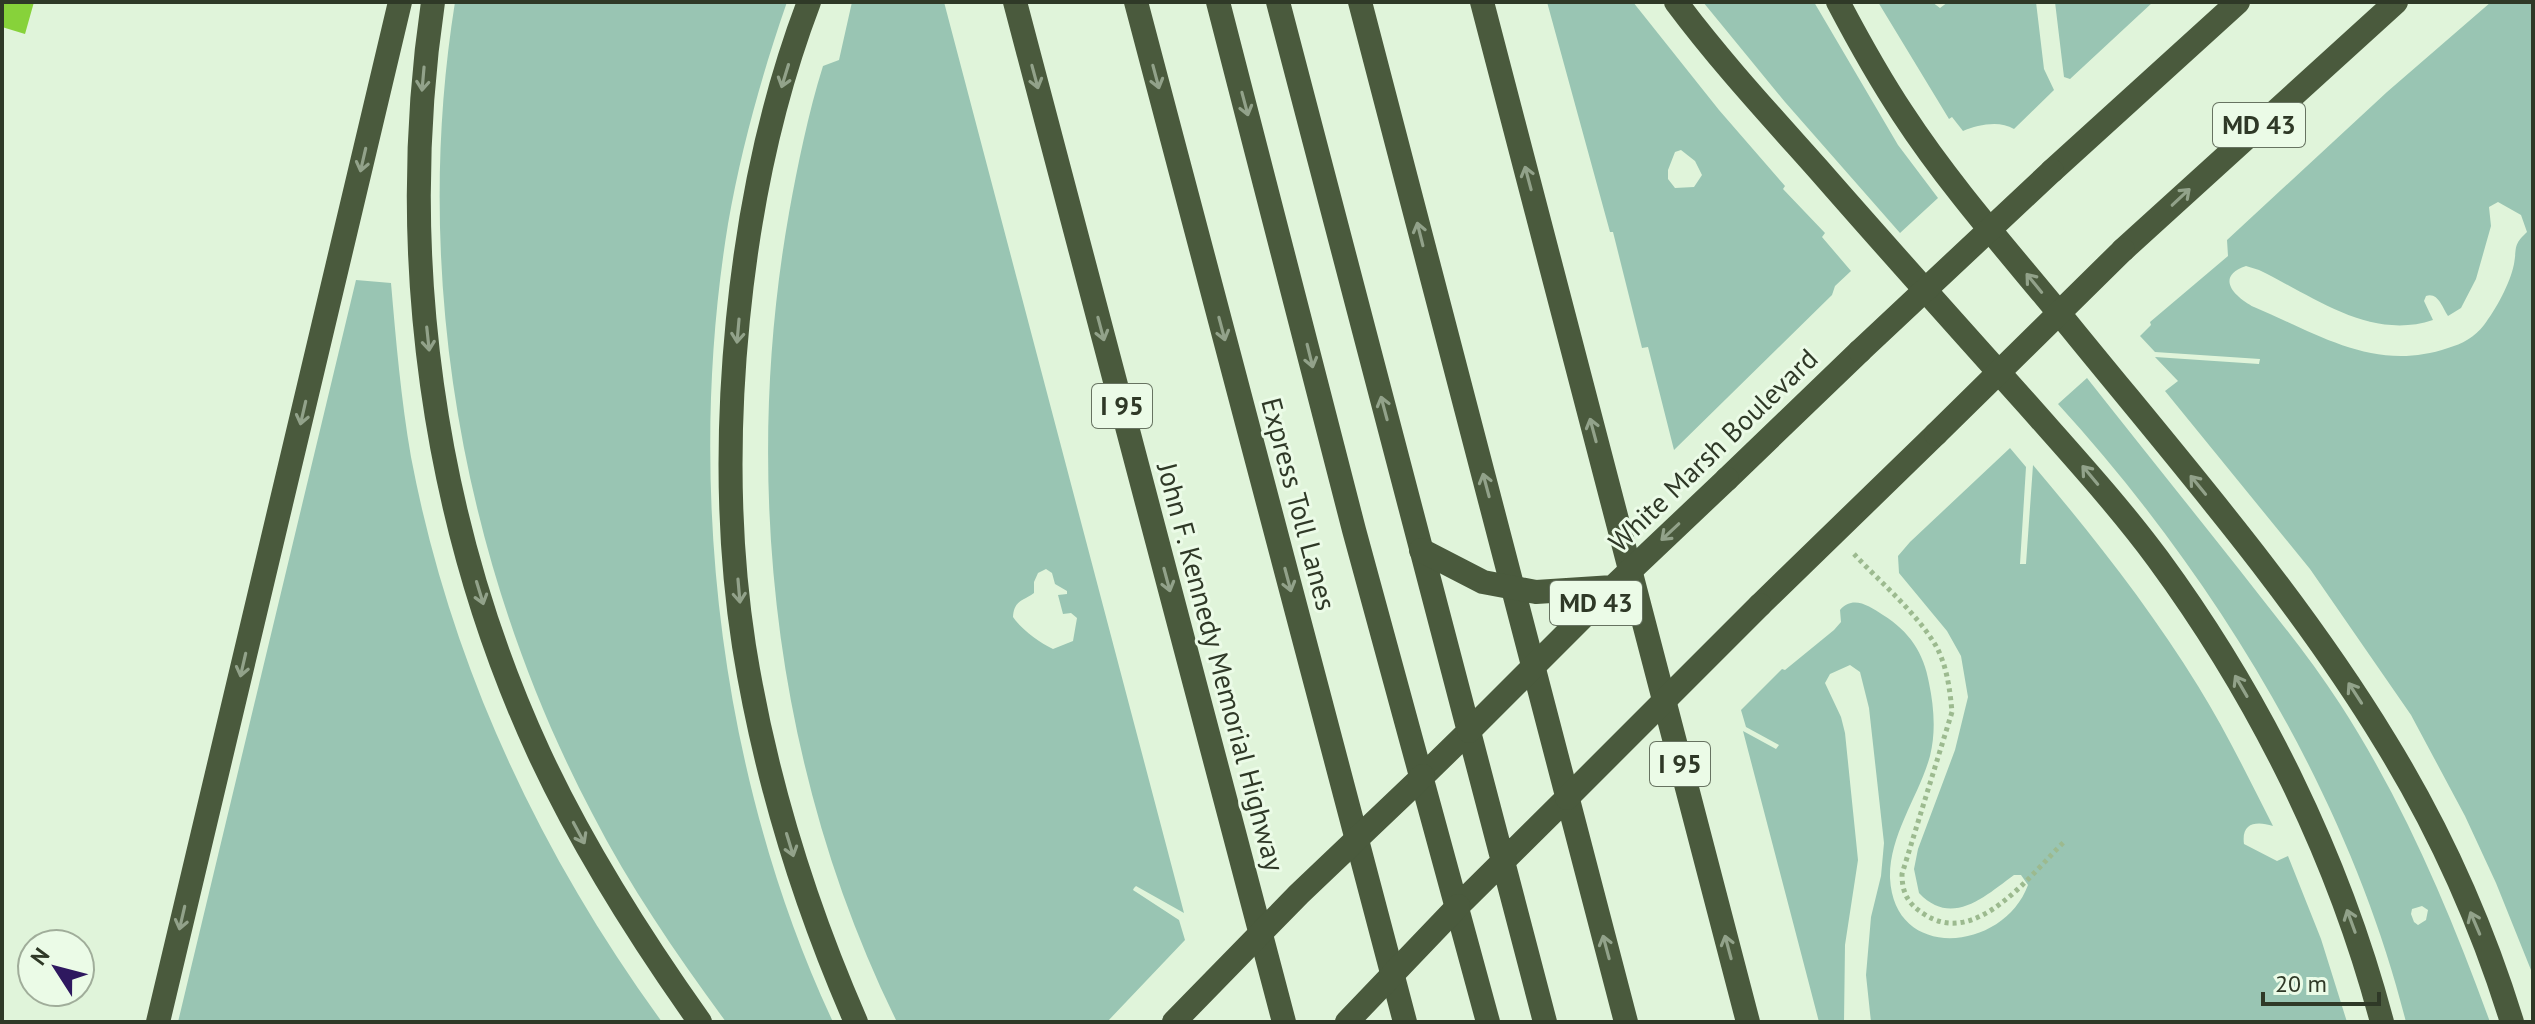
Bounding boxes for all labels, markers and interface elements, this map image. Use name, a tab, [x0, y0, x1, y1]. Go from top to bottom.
one-way arrow	[777, 64, 792, 89]
one-way arrow	[1028, 64, 1043, 90]
one-way arrow	[1150, 64, 1165, 90]
one-way arrow	[415, 65, 430, 92]
one-way arrow	[1238, 91, 1253, 117]
road number: MD 43	[2213, 103, 2305, 147]
one-way arrow	[355, 146, 370, 172]
one-way arrow	[1519, 166, 1534, 192]
one-way arrow	[2170, 188, 2190, 206]
one-way arrow	[1412, 221, 1427, 247]
one-way arrow	[2026, 273, 2043, 294]
one-way arrow	[1095, 315, 1110, 341]
one-way arrow	[1216, 315, 1231, 341]
one-way arrow	[730, 317, 745, 344]
one-way arrow	[420, 325, 435, 352]
street label: White Marsh Boulevard	[1600, 340, 1825, 559]
one-way arrow	[1303, 343, 1318, 369]
road number: I 95	[1092, 384, 1152, 428]
street label: Express Toll Lanes	[1253, 394, 1346, 614]
one-way arrow	[1375, 396, 1390, 421]
one-way arrow	[295, 399, 310, 425]
one-way arrow	[1585, 417, 1600, 443]
street label: John F. Kennedy Memorial Highway	[1149, 458, 1294, 875]
one-way arrow	[2081, 465, 2099, 485]
one-way arrow	[1477, 473, 1492, 499]
one-way arrow	[2190, 475, 2207, 496]
one-way arrow	[1660, 523, 1680, 542]
one-way arrow	[1161, 567, 1176, 593]
one-way arrow	[1282, 567, 1297, 593]
one-way arrow	[732, 577, 747, 604]
one-way arrow	[473, 580, 488, 605]
road number: MD 43	[1550, 581, 1642, 625]
one-way arrow	[234, 652, 249, 678]
one-way arrow	[2233, 674, 2248, 698]
one-way arrow	[2346, 682, 2363, 704]
road number: I 95	[1650, 742, 1710, 786]
one-way arrow	[572, 820, 588, 844]
one-way arrow	[783, 832, 798, 858]
one-way arrow	[174, 905, 189, 931]
one-way arrow	[2342, 909, 2357, 934]
one-way arrow	[2466, 911, 2481, 936]
north arrow	[16, 928, 96, 1008]
one-way arrow	[1598, 934, 1613, 960]
one-way arrow	[1719, 934, 1734, 960]
text: N	[24, 942, 55, 970]
scale bar	[2263, 956, 2379, 1006]
text: 20 m	[2275, 968, 2327, 999]

